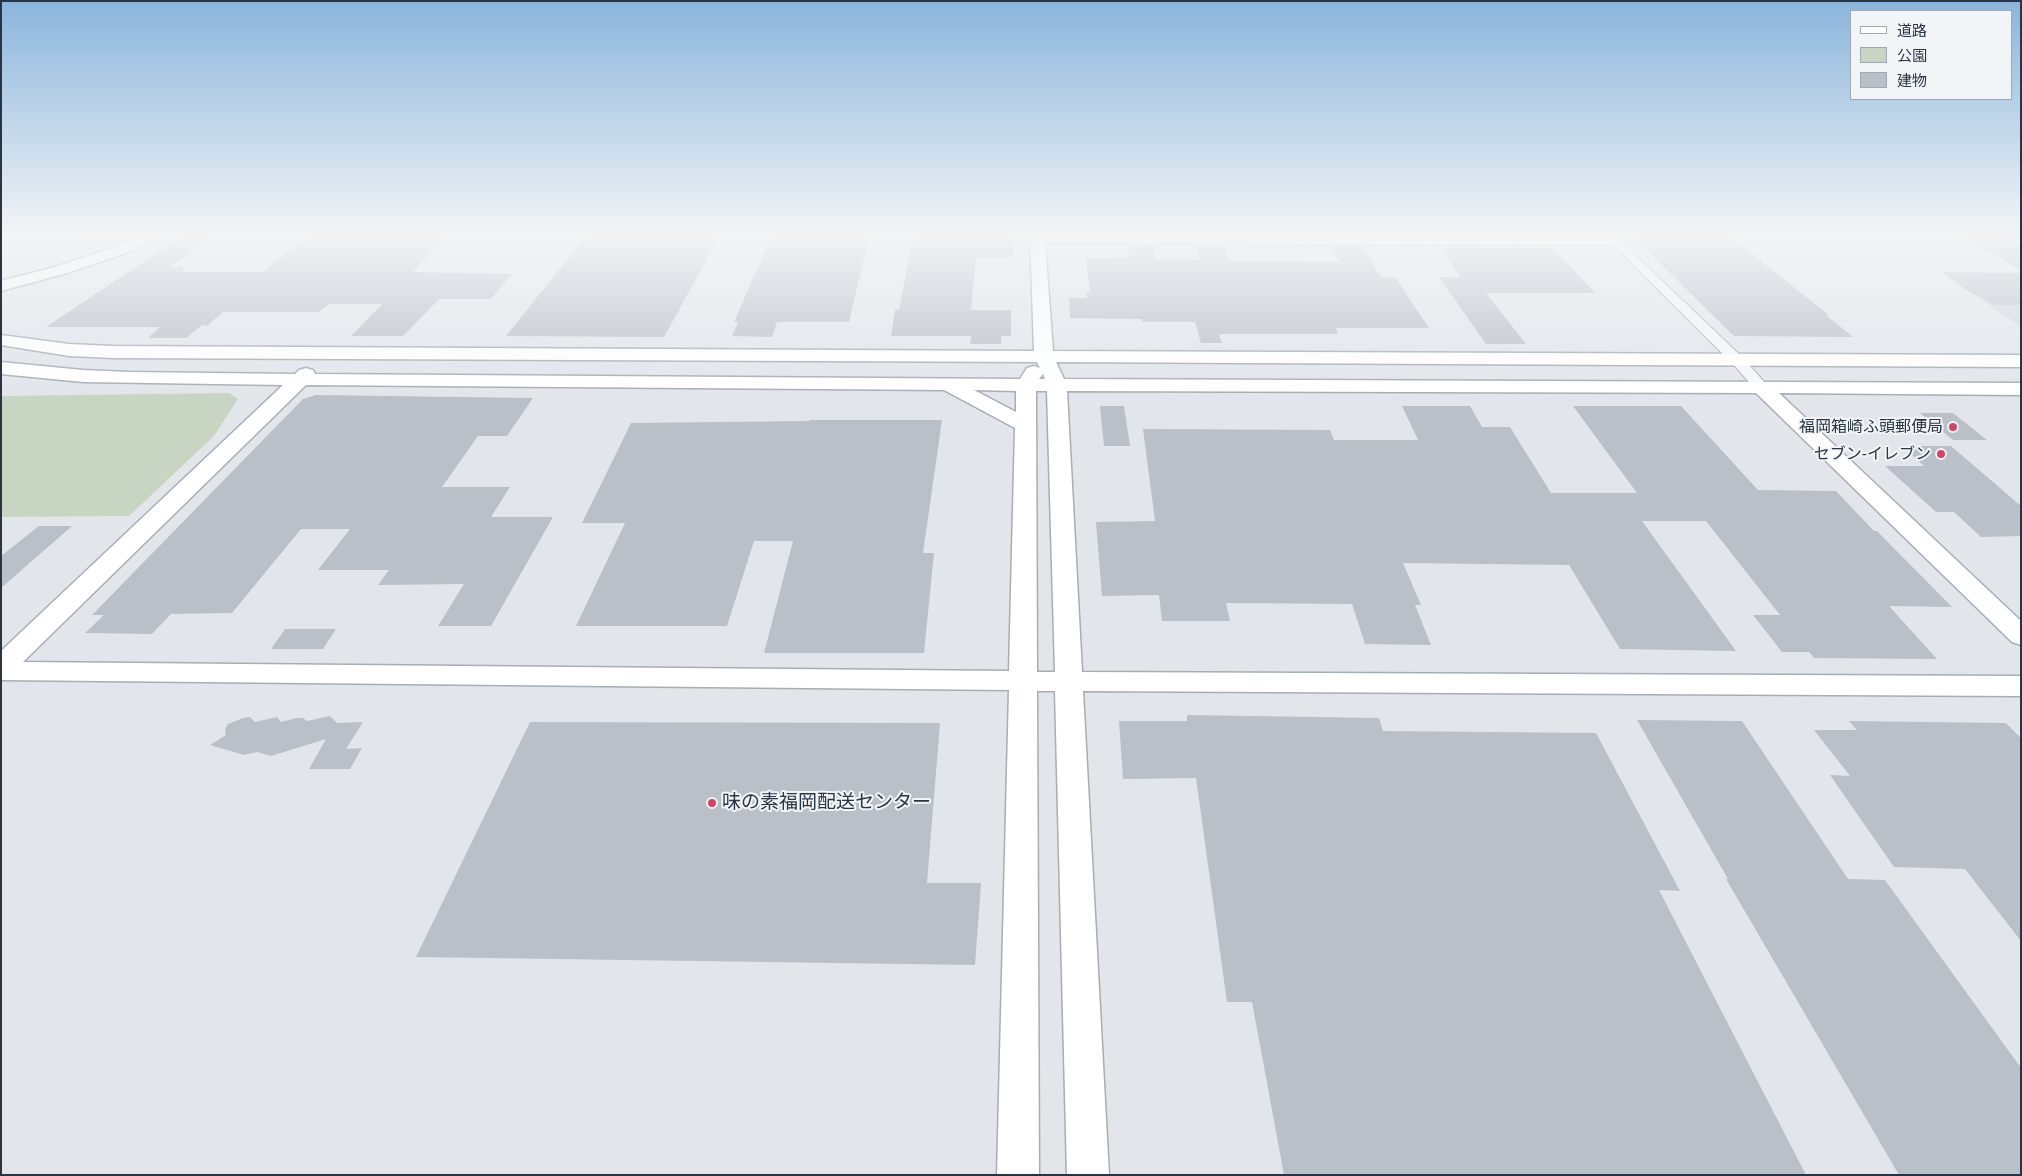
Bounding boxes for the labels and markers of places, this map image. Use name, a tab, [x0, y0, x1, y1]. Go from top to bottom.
place label: 福岡箱崎ふ頭郵便局	[1799, 417, 1943, 437]
marker: 福岡箱崎ふ頭郵便局	[1947, 421, 1959, 433]
place label: セブン-イレブン	[1814, 444, 1931, 464]
marker: セブン-イレブン	[1935, 448, 1947, 460]
place label: 味の素福岡配送センター	[722, 792, 931, 814]
marker: 味の素福岡配送センター	[706, 797, 718, 809]

